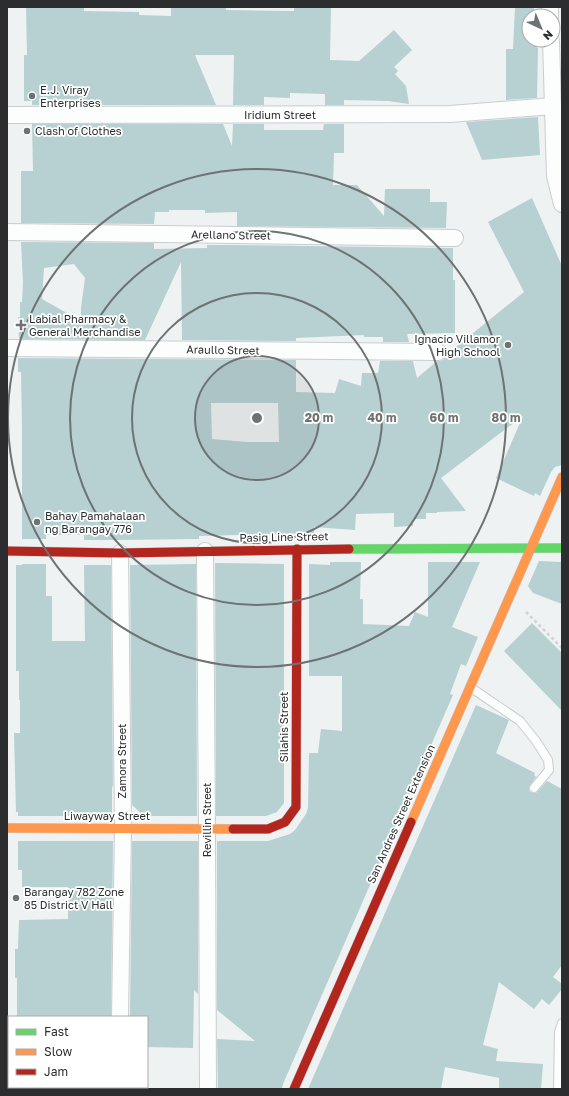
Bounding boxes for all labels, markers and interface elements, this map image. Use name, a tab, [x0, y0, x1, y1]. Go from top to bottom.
north arrow	[521, 8, 561, 48]
text: N	[541, 28, 556, 43]
place label: E.J. Viray Enterprises	[40, 83, 101, 109]
marker: E.J. Viray Enterprises	[27, 91, 37, 101]
street label: Iridium Street	[244, 108, 316, 121]
place label: Clash of Clothes	[35, 124, 122, 137]
marker: Clash of Clothes	[22, 126, 32, 136]
street label: Arellano Street	[191, 227, 271, 242]
place label: Labial Pharmacy & General Merchandise	[29, 312, 141, 338]
marker: Labial Pharmacy & General Merchandise	[16, 320, 26, 330]
place label: Ignacio Villamor High School	[414, 332, 501, 358]
marker: Ignacio Villamor High School	[503, 340, 513, 350]
street label: Araullo Street	[186, 342, 260, 357]
text: 20 m	[305, 410, 333, 425]
text: 40 m	[368, 410, 396, 425]
text: 60 m	[430, 410, 458, 425]
text: 80 m	[492, 410, 520, 425]
centre of rings	[250, 411, 264, 425]
place label: Bahay Pamahalaan ng Barangay 776	[45, 509, 145, 535]
marker: Bahay Pamahalaan ng Barangay 776	[32, 517, 42, 527]
street label: Pasig Line Street	[239, 529, 329, 544]
street label: Silahis Street	[277, 692, 290, 762]
street label: Zamora Street	[115, 724, 128, 798]
street label: San Andres Street Extension	[364, 742, 437, 885]
street label: Revillin Street	[200, 783, 213, 857]
street label: Liwayway Street	[64, 809, 150, 822]
place label: Barangay 782 Zone 85 District V Hall	[24, 885, 124, 911]
marker: Barangay 782 Zone 85 District V Hall	[11, 893, 21, 903]
legend	[8, 1016, 148, 1088]
text: Fast	[44, 1024, 69, 1039]
text: Slow	[44, 1044, 72, 1059]
text: Jam	[44, 1064, 68, 1079]

